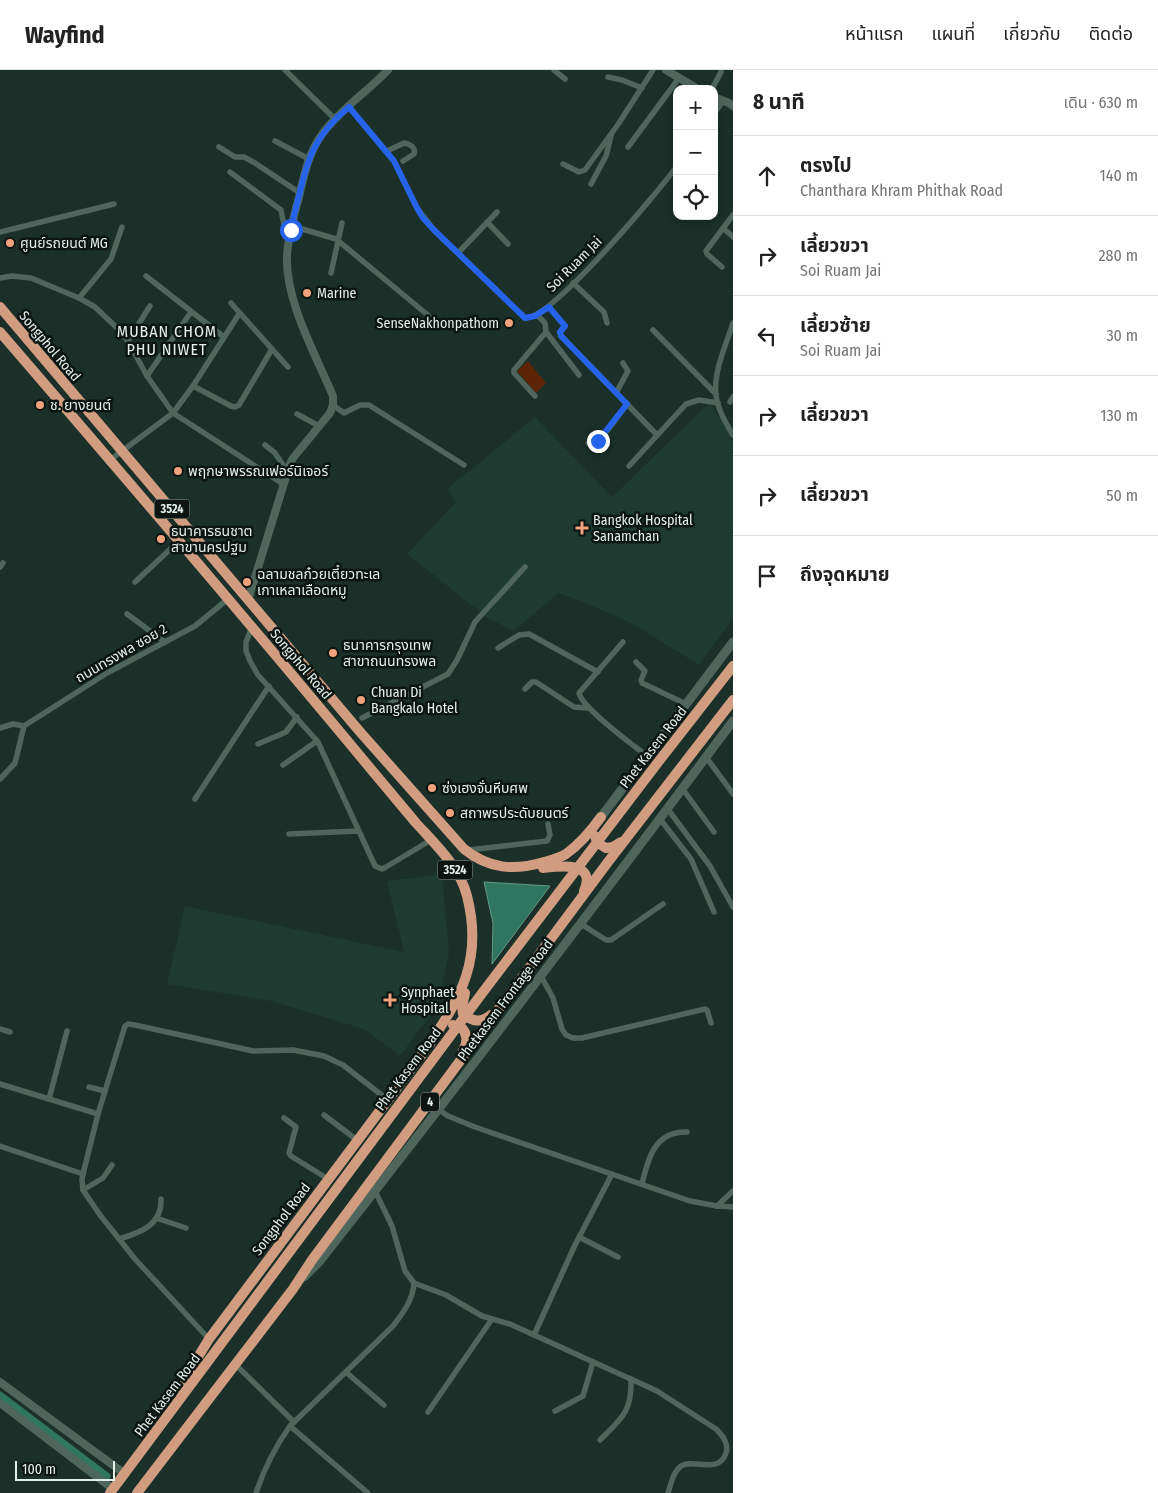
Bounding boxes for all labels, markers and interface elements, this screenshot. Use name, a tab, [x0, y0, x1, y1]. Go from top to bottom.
text: Wayfind	[25, 21, 105, 49]
text: หน้าแรก	[845, 23, 903, 45]
text: แผนที่	[931, 23, 975, 45]
text: เกี่ยวกับ	[1003, 23, 1061, 45]
text: ติดต่อ	[1089, 23, 1133, 45]
map controls	[673, 85, 718, 220]
button: +	[673, 85, 718, 130]
text: 8 นาที	[753, 89, 805, 115]
text: เดิน · 630 m	[1063, 93, 1138, 112]
button: −	[673, 130, 718, 175]
text: ตรงไป	[800, 154, 852, 177]
icon: ahead	[753, 162, 781, 190]
text: 140 m	[1100, 166, 1138, 185]
button: locate	[673, 175, 718, 220]
text: Chanthara Khram Phithak Road	[800, 181, 1003, 200]
route start	[280, 219, 303, 242]
street label: Soi Ruam Jai	[543, 233, 606, 296]
text: เลี้ยวขวา	[800, 234, 869, 257]
place label: ศูนย์รถยนต์ MG	[20, 235, 108, 252]
marker: ศูนย์รถยนต์ MG	[4, 237, 16, 249]
icon: right	[753, 242, 781, 270]
text: 280 m	[1099, 246, 1138, 265]
text: Soi Ruam Jai	[800, 261, 881, 280]
place label: Marine	[317, 285, 357, 302]
marker: Marine	[301, 287, 313, 299]
street label: Songphol Road	[15, 308, 84, 385]
text: เลี้ยวซ้าย	[800, 314, 871, 337]
place label: SenseNakhonpathom	[377, 315, 499, 332]
marker: SenseNakhonpathom	[503, 317, 515, 329]
district label: MUBAN CHOM PHU NIWET	[117, 322, 217, 359]
icon: left	[753, 322, 781, 350]
text: 30 m	[1106, 326, 1138, 345]
text: Soi Ruam Jai	[800, 341, 881, 360]
place label: ช. ยางยนต์	[50, 397, 111, 414]
marker: ช. ยางยนต์	[34, 399, 46, 411]
icon: right	[753, 402, 781, 430]
text: เลี้ยวขวา	[800, 403, 869, 426]
text: 130 m	[1100, 406, 1138, 425]
route end	[587, 430, 610, 453]
place label: พฤกษาพรรณเฟอร์นิเจอร์	[188, 463, 329, 480]
marker: พฤกษาพรรณเฟอร์นิเจอร์	[172, 465, 184, 477]
icon: right	[753, 482, 781, 510]
text: เลี้ยวขวา	[800, 483, 869, 506]
text: 50 m	[1106, 486, 1138, 505]
road number: 3524	[154, 499, 190, 518]
place label: Bangkok Hospital Sanamchan	[593, 512, 693, 545]
marker: Bangkok Hospital Sanamchan	[575, 521, 589, 535]
place label: ธนาคารธนชาต สาขานครปฐม	[171, 523, 252, 556]
marker: ธนาคารธนชาต สาขานครปฐม	[155, 533, 167, 545]
icon: arrive	[753, 562, 781, 590]
text: ถึงจุดหมาย	[800, 563, 890, 586]
place label: ฉลามชลก๋วยเตี๋ยวทะเล เกาเหลาเลือดหมู	[257, 564, 380, 599]
marker: ฉลามชลก๋วยเตี๋ยวทะเล เกาเหลาเลือดหมู	[241, 576, 253, 588]
street label: ถนนทรงพล ซอย 2	[72, 620, 170, 687]
street label: Songphol Road	[266, 626, 335, 703]
place label: ธนาคารกรุงเทพ สาขาถนนทรงพล	[343, 637, 436, 670]
marker: ธนาคารกรุงเทพ สาขาถนนทรงพล	[327, 647, 339, 659]
place label: Chuan Di Bangkalo Hotel	[371, 684, 458, 717]
marker: Chuan Di Bangkalo Hotel	[355, 694, 367, 706]
street label: Phet Kasem Road	[616, 703, 691, 792]
place label: ซ่งเฮงจั่นหีบศพ	[442, 779, 528, 797]
marker: ซ่งเฮงจั่นหีบศพ	[426, 782, 438, 794]
place label: สถาพรประดับยนตร์	[460, 805, 569, 822]
marker: สถาพรประดับยนตร์	[444, 807, 456, 819]
road number: 3524	[438, 860, 472, 880]
street label: Phetkasem Frontage Road	[454, 936, 557, 1064]
place label: Synphaet Hospital	[401, 984, 455, 1017]
marker: Synphaet Hospital	[383, 993, 397, 1007]
street label: Phet Kasem Road	[372, 1025, 445, 1114]
road number: 4	[421, 1092, 439, 1112]
street label: Songphol Road	[249, 1180, 314, 1259]
street label: Phet Kasem Road	[131, 1351, 204, 1440]
scale bar	[15, 1458, 115, 1481]
text: 100 m	[22, 1461, 56, 1478]

